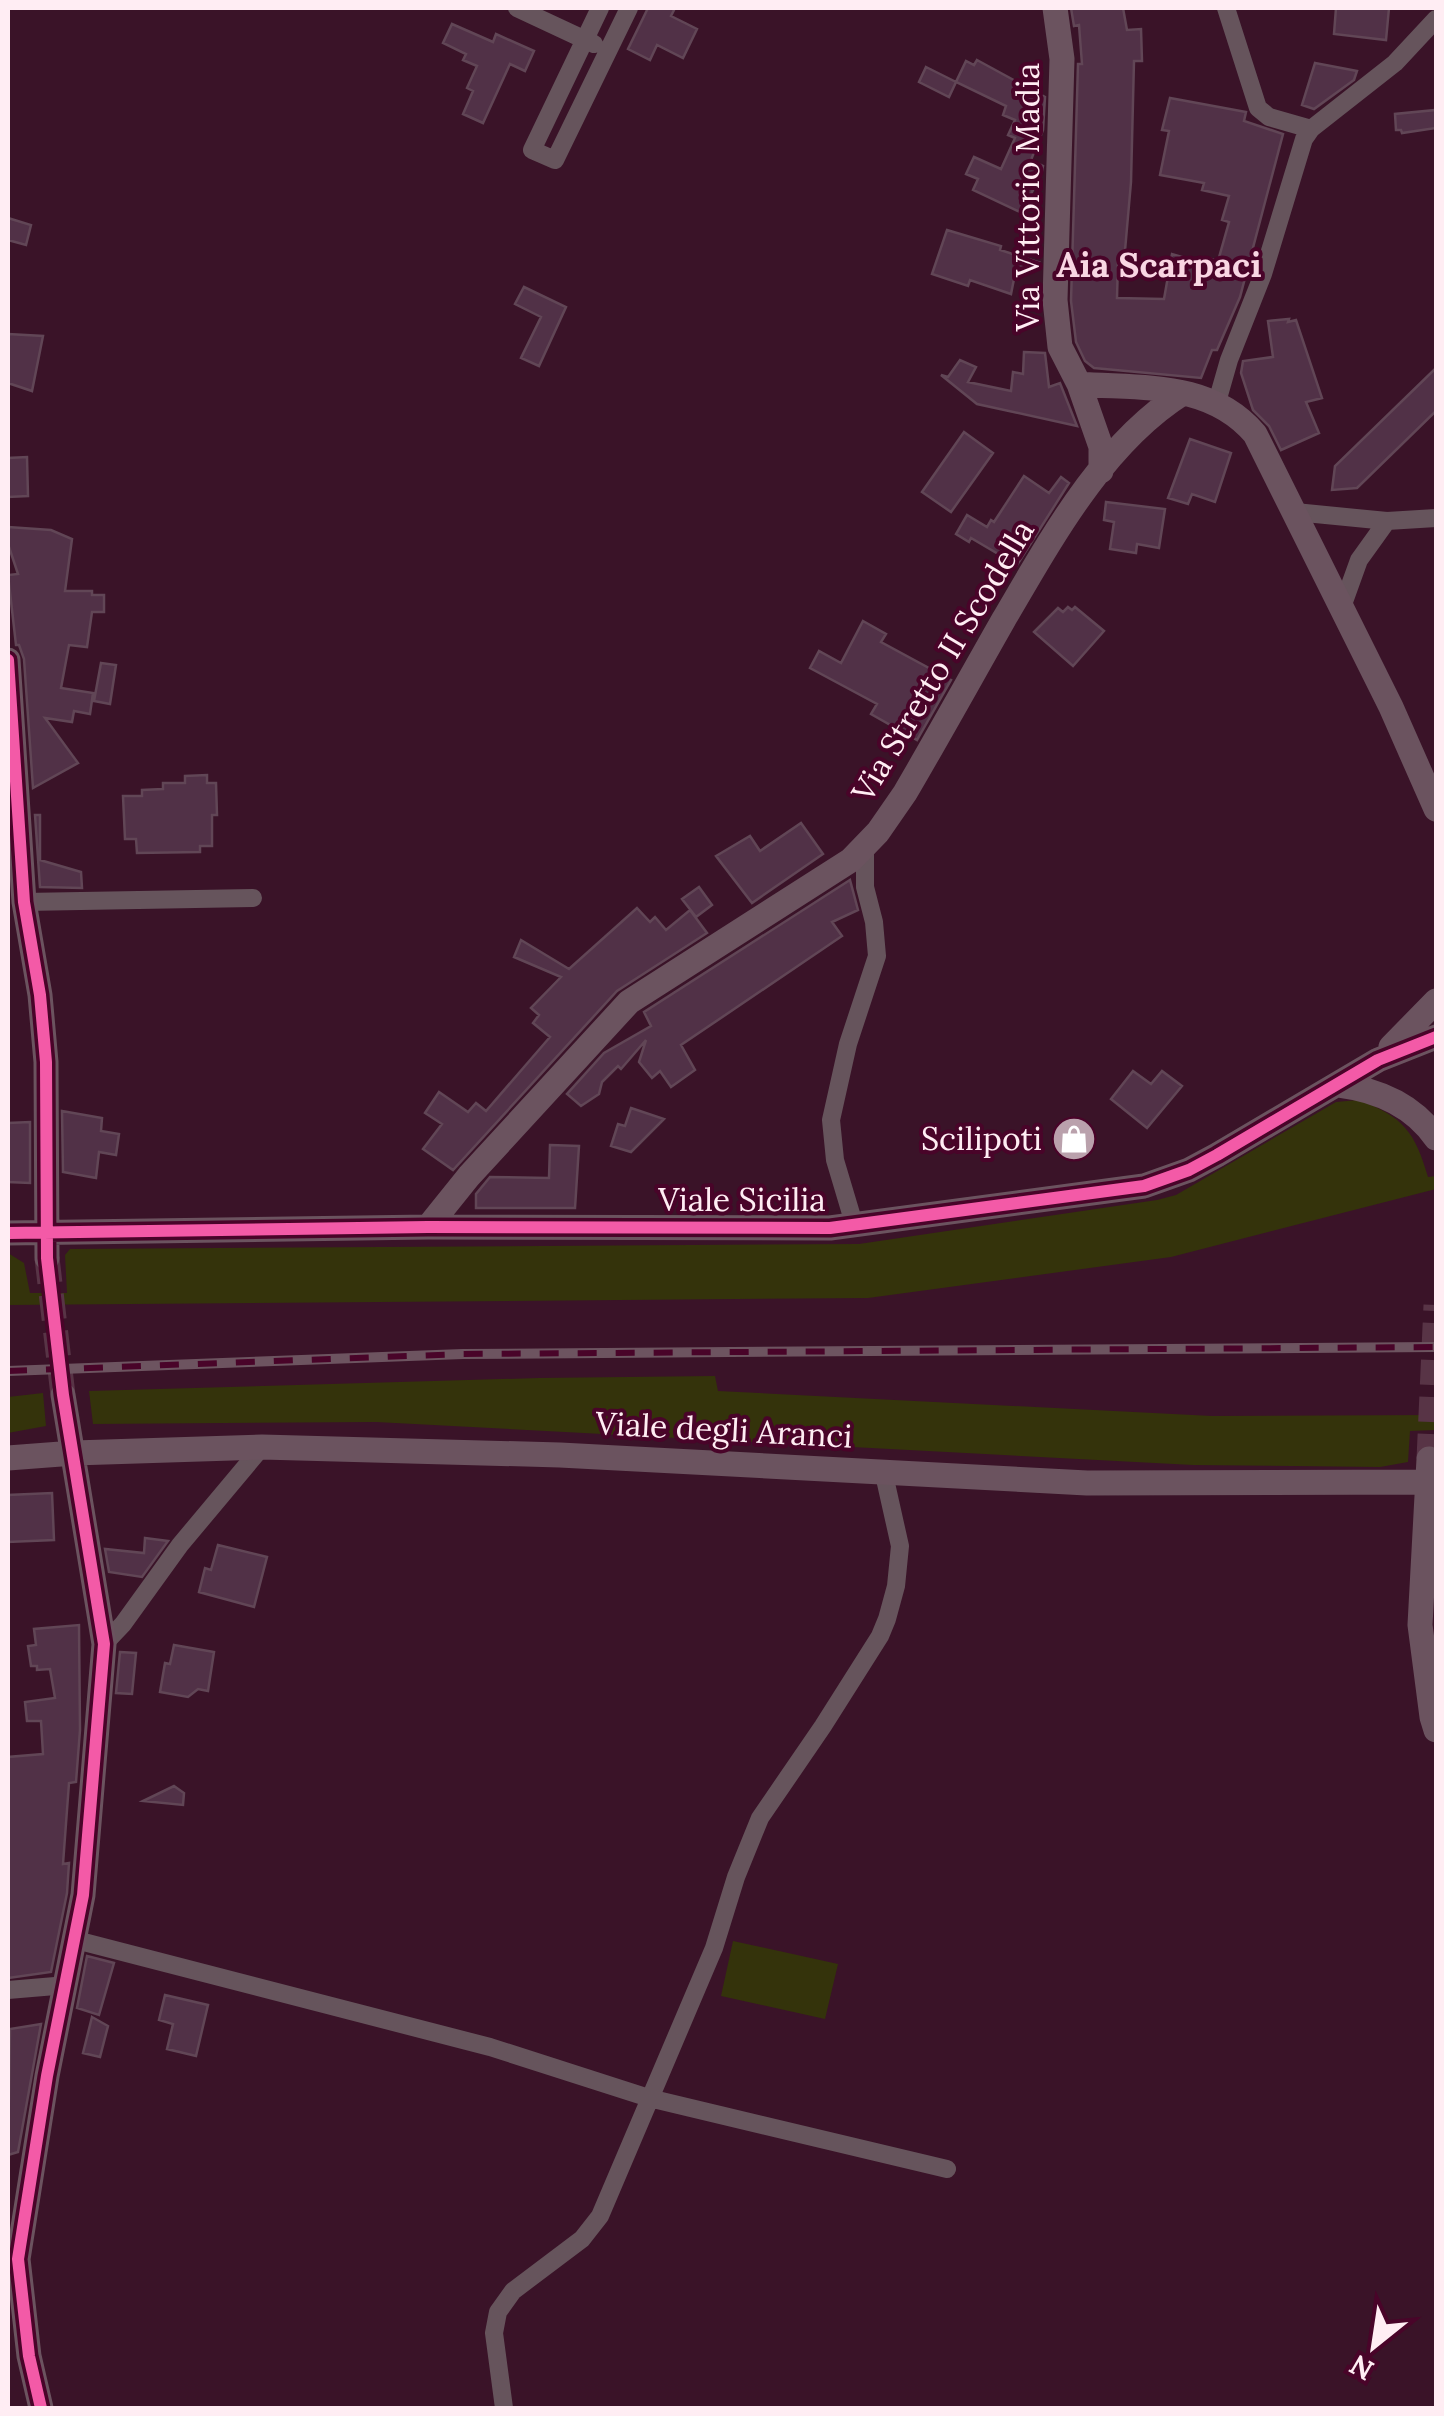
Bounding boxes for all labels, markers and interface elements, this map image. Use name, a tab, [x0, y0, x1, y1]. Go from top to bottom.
street label: Via Vittorio Madia	[1007, 63, 1048, 332]
district label: Aia Scarpaci	[1056, 242, 1262, 287]
street label: Via Stretto II Scodella	[842, 512, 1043, 810]
shop icon: Scilipoti	[1051, 1116, 1097, 1162]
place label: Scilipoti	[921, 1118, 1042, 1159]
street label: Viale Sicilia	[657, 1179, 826, 1220]
street label: Viale degli Aranci	[594, 1402, 853, 1457]
north arrow	[1324, 2296, 1424, 2396]
text: N	[1343, 2347, 1380, 2389]

